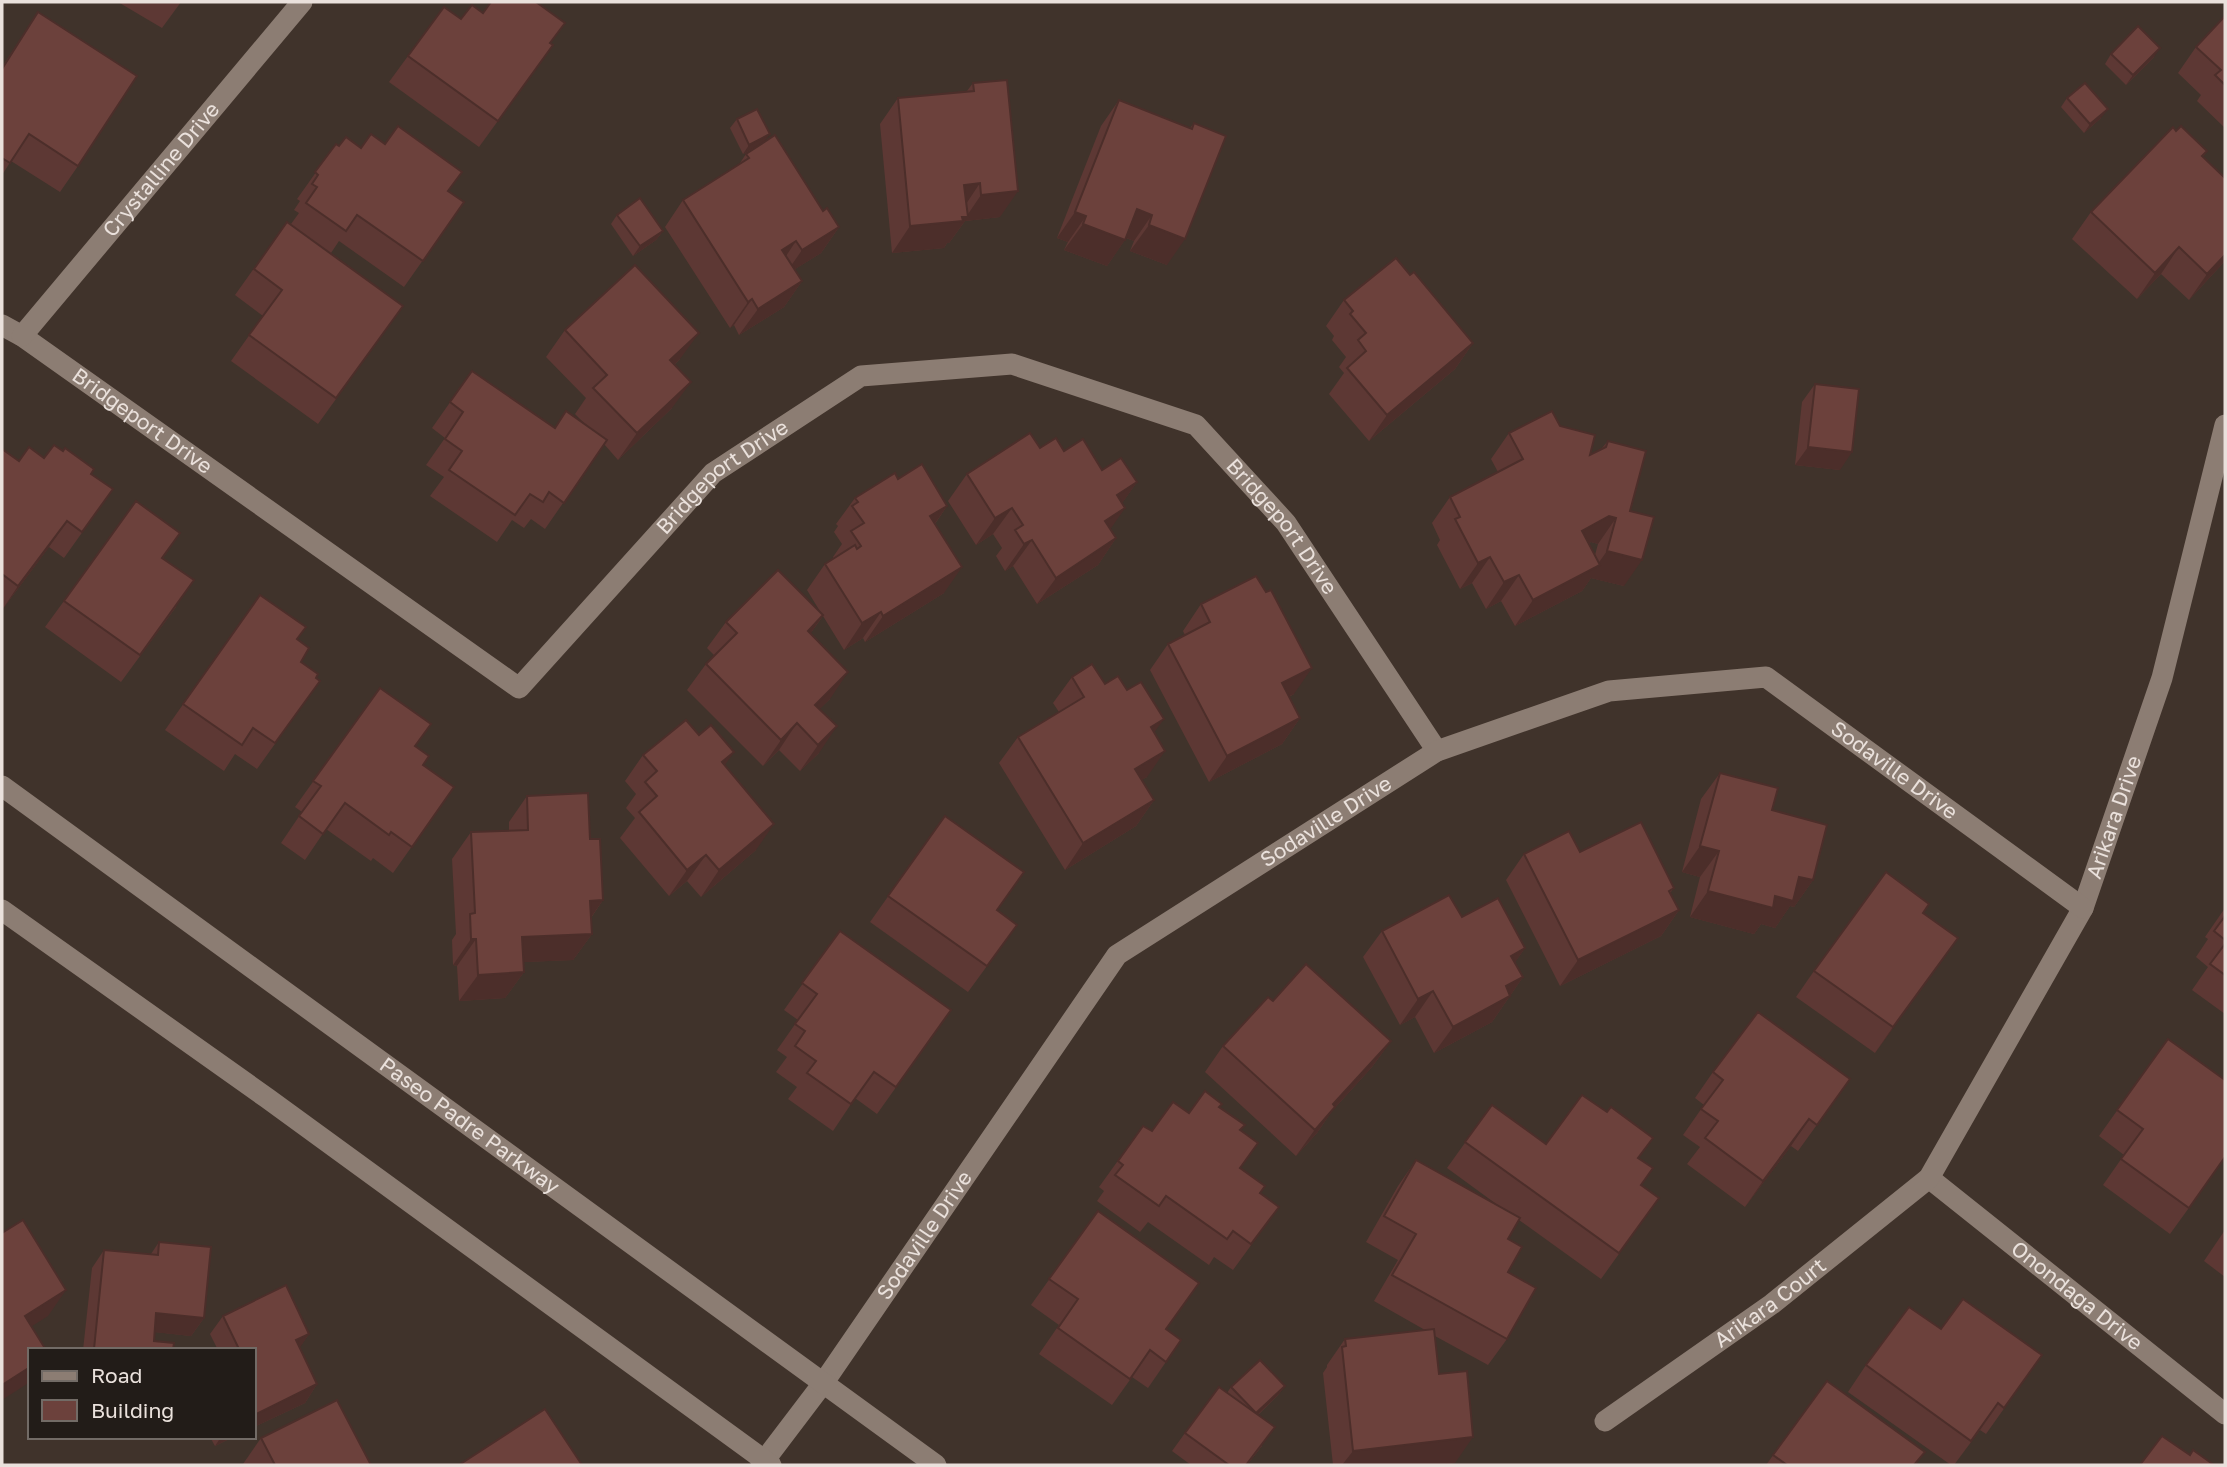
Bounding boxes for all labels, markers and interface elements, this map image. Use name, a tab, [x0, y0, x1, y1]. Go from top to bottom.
street label: Crystalline Drive	[97, 96, 225, 242]
street label: Bridgeport Drive	[67, 362, 218, 479]
street label: Bridgeport Drive	[650, 413, 793, 539]
street label: Bridgeport Drive	[1221, 453, 1344, 599]
street label: Sodaville Drive	[1826, 715, 1963, 824]
street label: Arikara Drive	[2080, 752, 2146, 882]
street label: Sodaville Drive	[1255, 769, 1396, 872]
street label: Paseo Padre Parkway	[375, 1051, 565, 1199]
street label: Sodaville Drive	[870, 1165, 977, 1304]
street label: Onondaga Drive	[2006, 1235, 2148, 1355]
street label: Arikara Court	[1709, 1252, 1831, 1353]
legend	[28, 1348, 256, 1439]
text: Road	[91, 1362, 142, 1388]
text: Building	[91, 1397, 174, 1423]

